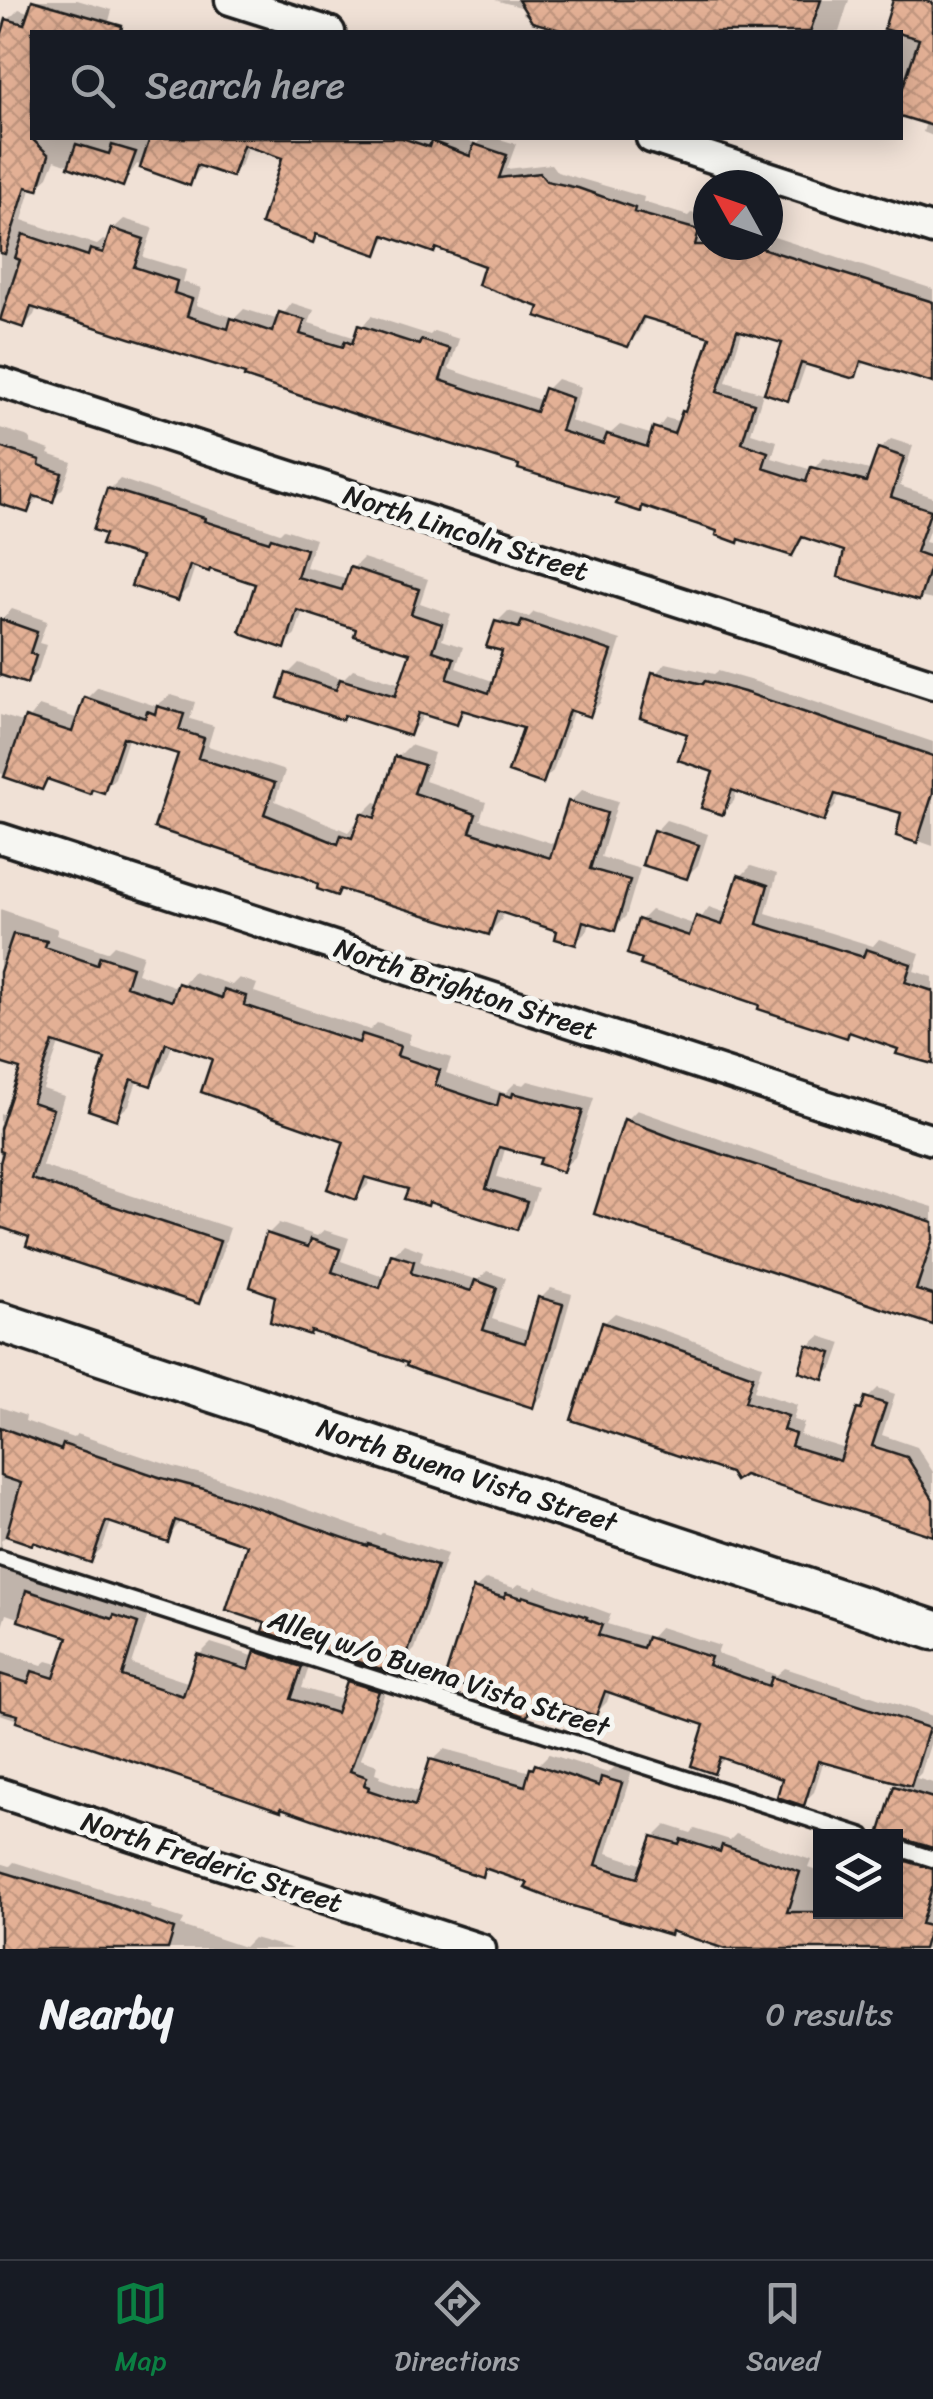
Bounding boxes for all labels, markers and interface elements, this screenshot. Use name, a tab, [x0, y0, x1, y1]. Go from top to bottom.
search box	[30, 30, 903, 140]
text: Search here	[145, 52, 345, 119]
icon: search	[65, 58, 120, 113]
north arrow	[693, 170, 783, 260]
street label: North Lincoln Street	[337, 470, 595, 596]
street label: North Brighton Street	[328, 923, 604, 1055]
street label: North Buena Vista Street	[310, 1403, 625, 1547]
street label: Alley w/o Buena Vista Street	[261, 1594, 618, 1752]
street label: North Frederic Street	[75, 1797, 349, 1927]
map controls	[813, 1829, 903, 1919]
button: layers	[813, 1829, 903, 1919]
text: Nearby	[40, 1977, 173, 2051]
text: 0 results	[765, 1986, 893, 2043]
tab: Map	[113, 2276, 168, 2385]
tab: Directions	[394, 2276, 520, 2385]
tab: Saved	[746, 2276, 820, 2385]

